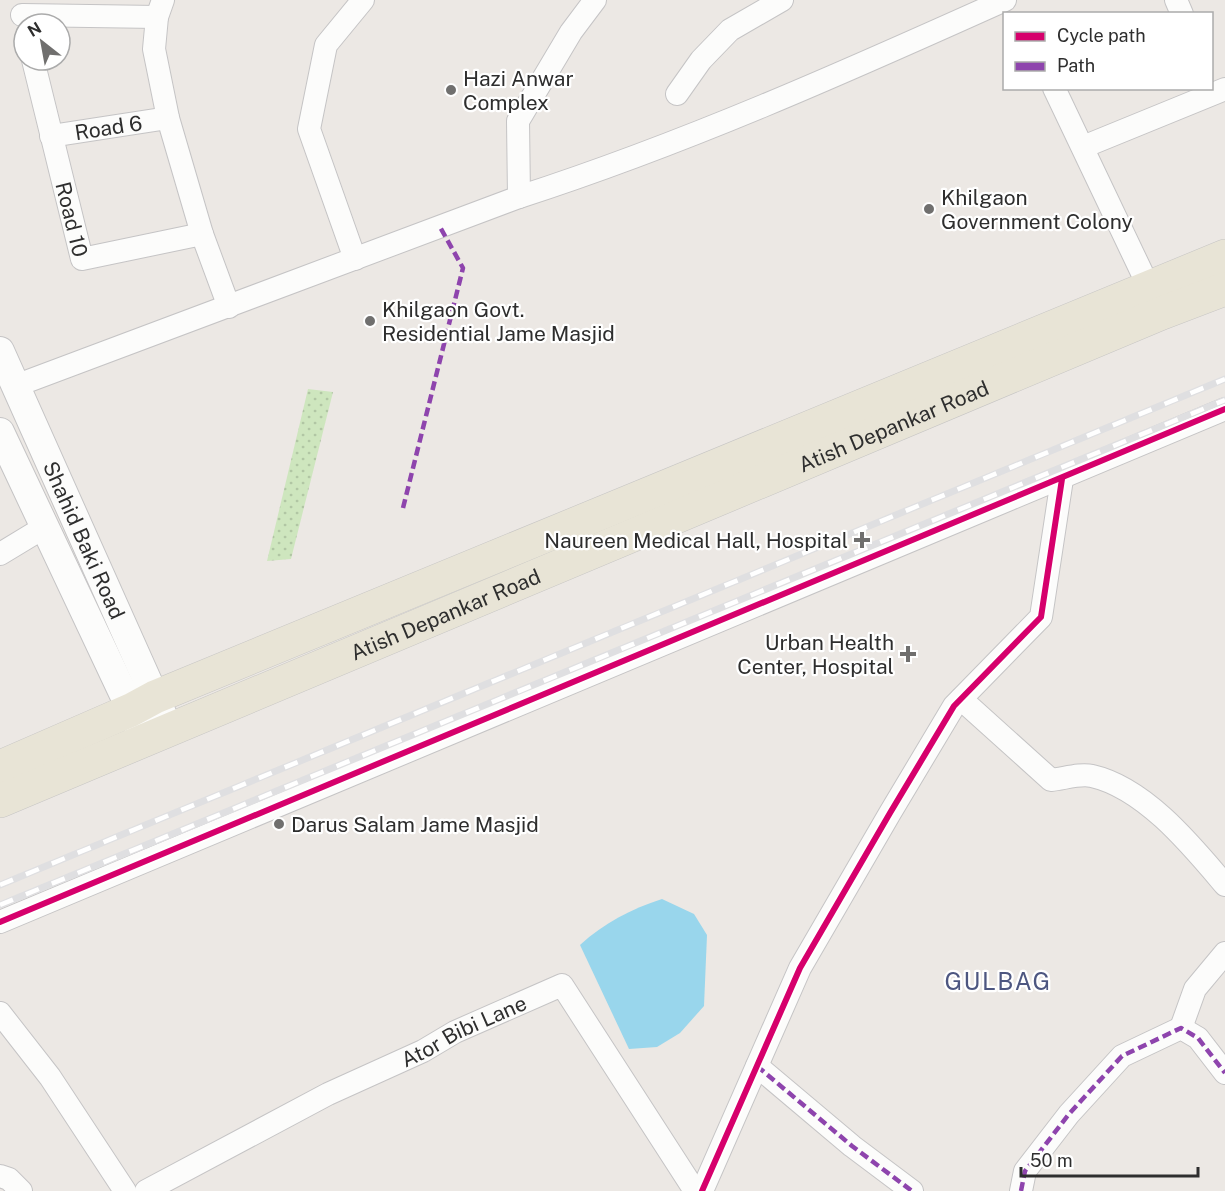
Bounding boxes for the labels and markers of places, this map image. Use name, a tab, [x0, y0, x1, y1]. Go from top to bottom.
place label: Hazi Anwar Complex	[463, 66, 574, 115]
marker: Hazi Anwar Complex	[444, 83, 458, 97]
place label: Khilgaon Government Colony	[941, 185, 1133, 234]
marker: Khilgaon Government Colony	[922, 202, 936, 216]
place label: Khilgaon Govt. Residential Jame Masjid	[382, 297, 615, 346]
marker: Khilgaon Govt. Residential Jame Masjid	[363, 314, 377, 328]
place label: Naureen Medical Hall, Hospital	[544, 528, 848, 553]
marker: Naureen Medical Hall, Hospital	[853, 531, 871, 549]
place label: Urban Health Center, Hospital	[737, 630, 894, 679]
marker: Urban Health Center, Hospital	[899, 645, 917, 663]
place label: Darus Salam Jame Masjid	[291, 812, 539, 837]
marker: Darus Salam Jame Masjid	[272, 817, 286, 831]

